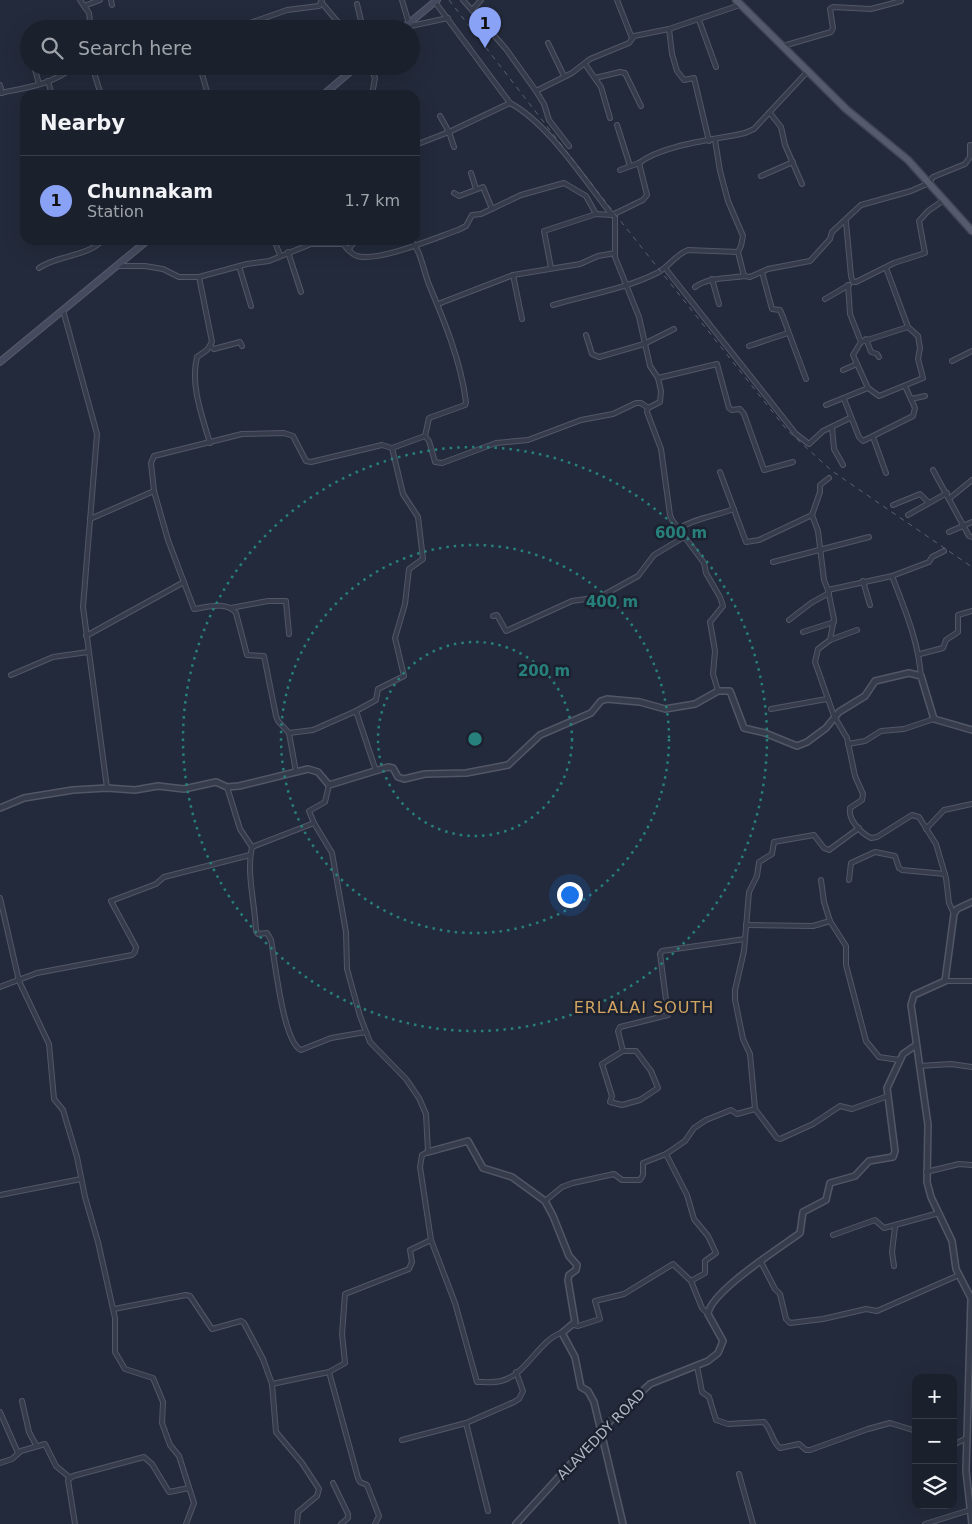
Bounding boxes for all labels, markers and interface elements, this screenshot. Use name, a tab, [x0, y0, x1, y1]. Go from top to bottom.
pin: 1	[469, 7, 501, 48]
search box	[20, 20, 420, 75]
icon: search	[38, 34, 66, 62]
text: Search here	[78, 37, 192, 59]
text: Nearby	[40, 111, 125, 135]
text: Chunnakam	[87, 180, 213, 202]
text: 1	[50, 191, 62, 210]
text: 1.7 km	[345, 191, 400, 210]
text: Station	[87, 202, 144, 221]
text: 600 m	[655, 524, 707, 542]
text: 400 m	[586, 593, 638, 611]
text: 200 m	[518, 662, 570, 680]
centre of rings	[466, 730, 484, 748]
your location	[557, 882, 583, 908]
district label: ERLALAI SOUTH	[574, 998, 714, 1017]
map controls	[912, 1374, 957, 1509]
button: +	[912, 1374, 957, 1419]
street label: ALAVEDDY ROAD	[554, 1385, 648, 1483]
button: −	[912, 1419, 957, 1464]
button: layers	[912, 1464, 957, 1509]

